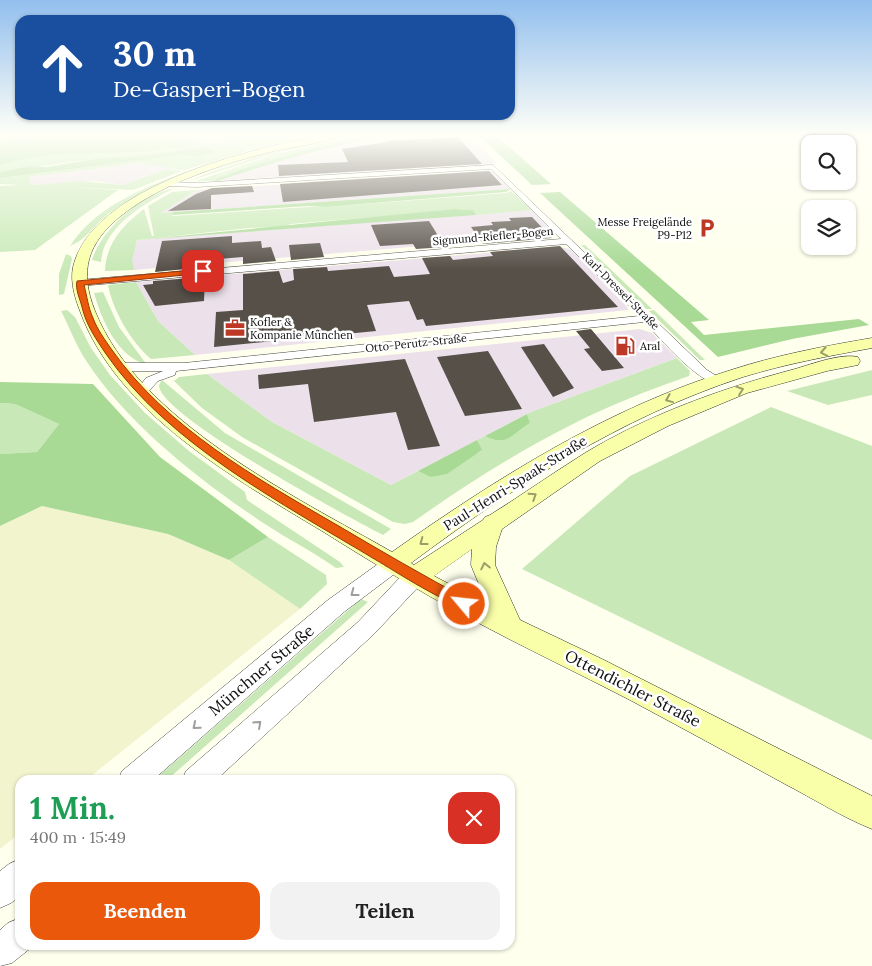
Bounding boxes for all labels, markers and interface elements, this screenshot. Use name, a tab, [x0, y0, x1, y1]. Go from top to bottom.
text: 30 m	[113, 31, 196, 76]
icon: ahead	[30, 35, 95, 100]
text: De-Gasperi-Bogen	[113, 75, 305, 103]
map controls	[801, 135, 856, 255]
button: search	[801, 135, 856, 190]
button: layers	[801, 200, 856, 255]
place label: Messe Freigelände P9-P12	[597, 215, 692, 242]
parking icon: Messe Freigelände P9-P12	[696, 217, 718, 239]
street label: Sigmund-Riefler-Bogen	[432, 224, 554, 248]
street label: Karl-Dressel-Straße	[579, 249, 663, 333]
pin	[182, 250, 224, 292]
icon: arrive	[189, 257, 217, 285]
place label: Kofler & Kompanie München	[250, 315, 353, 342]
office icon: Kofler & Kompanie München	[224, 317, 246, 339]
street label: Otto-Perutz-Straße	[365, 331, 468, 355]
fuel station icon: Aral	[614, 335, 636, 357]
place label: Aral	[639, 339, 660, 353]
one-way arrow	[820, 346, 828, 356]
one-way arrow	[735, 386, 744, 396]
one-way arrow	[665, 393, 674, 403]
street label: Paul-Henri-Spaak-Straße	[440, 431, 590, 535]
one-way arrow	[528, 492, 537, 502]
one-way arrow	[420, 536, 429, 544]
one-way arrow	[480, 561, 491, 570]
position arrow	[437, 577, 489, 629]
one-way arrow	[350, 587, 360, 596]
street label: Münchner Straße	[204, 620, 318, 720]
street label: Ottendichler Straße	[562, 645, 705, 731]
one-way arrow	[192, 720, 201, 729]
one-way arrow	[253, 721, 262, 730]
text: 1 Min.	[30, 789, 115, 827]
button: close	[448, 792, 500, 844]
text: 400 m · 15:49	[30, 827, 126, 847]
button: Beenden	[30, 882, 260, 940]
button: Teilen	[270, 882, 500, 940]

